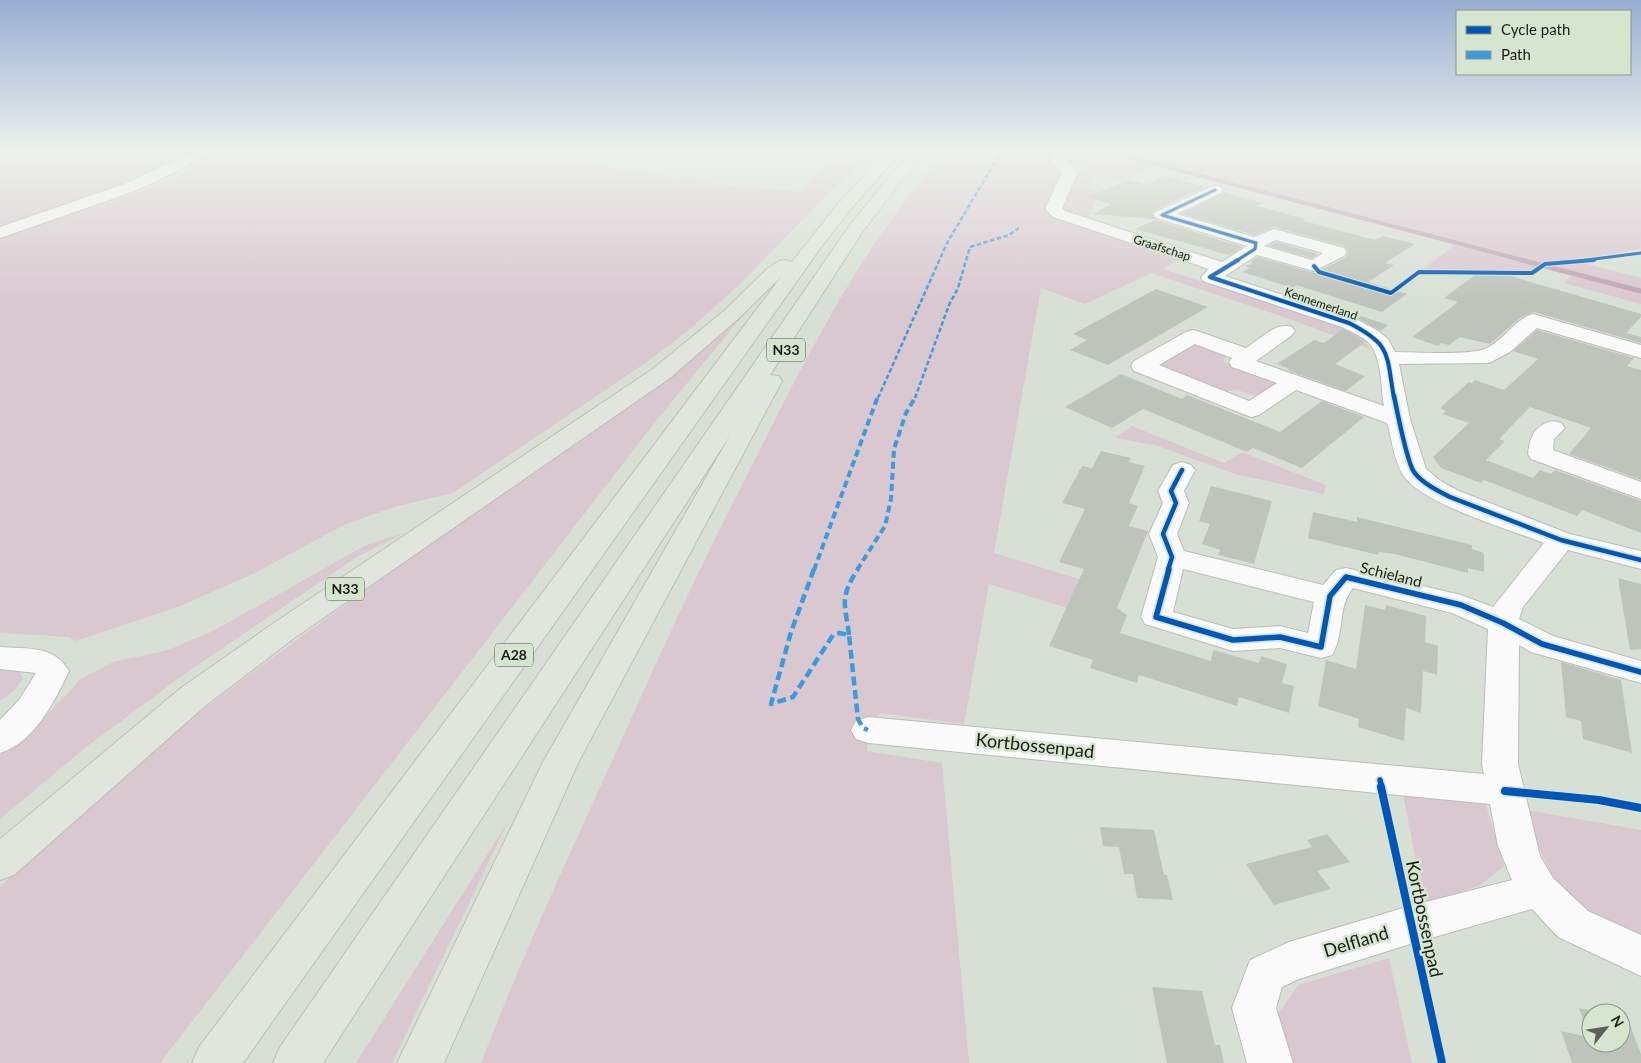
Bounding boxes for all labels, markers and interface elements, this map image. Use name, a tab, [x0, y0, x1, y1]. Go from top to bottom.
legend	[1456, 10, 1631, 75]
text: Cycle path	[1501, 20, 1570, 38]
text: Path	[1501, 45, 1531, 63]
street label: Graafschap	[1132, 231, 1193, 264]
street label: Kennemerland	[1283, 284, 1360, 323]
road number: N33	[767, 338, 805, 362]
street label: Schieland	[1359, 558, 1424, 590]
road number: N33	[326, 578, 364, 600]
road number: A28	[495, 644, 533, 666]
street label: Kortbossenpad	[975, 728, 1095, 762]
street label: Kortbossenpad	[1402, 858, 1448, 979]
street label: Delfland	[1320, 921, 1391, 961]
north arrow	[1581, 1003, 1631, 1053]
text: N	[1608, 1012, 1628, 1030]

